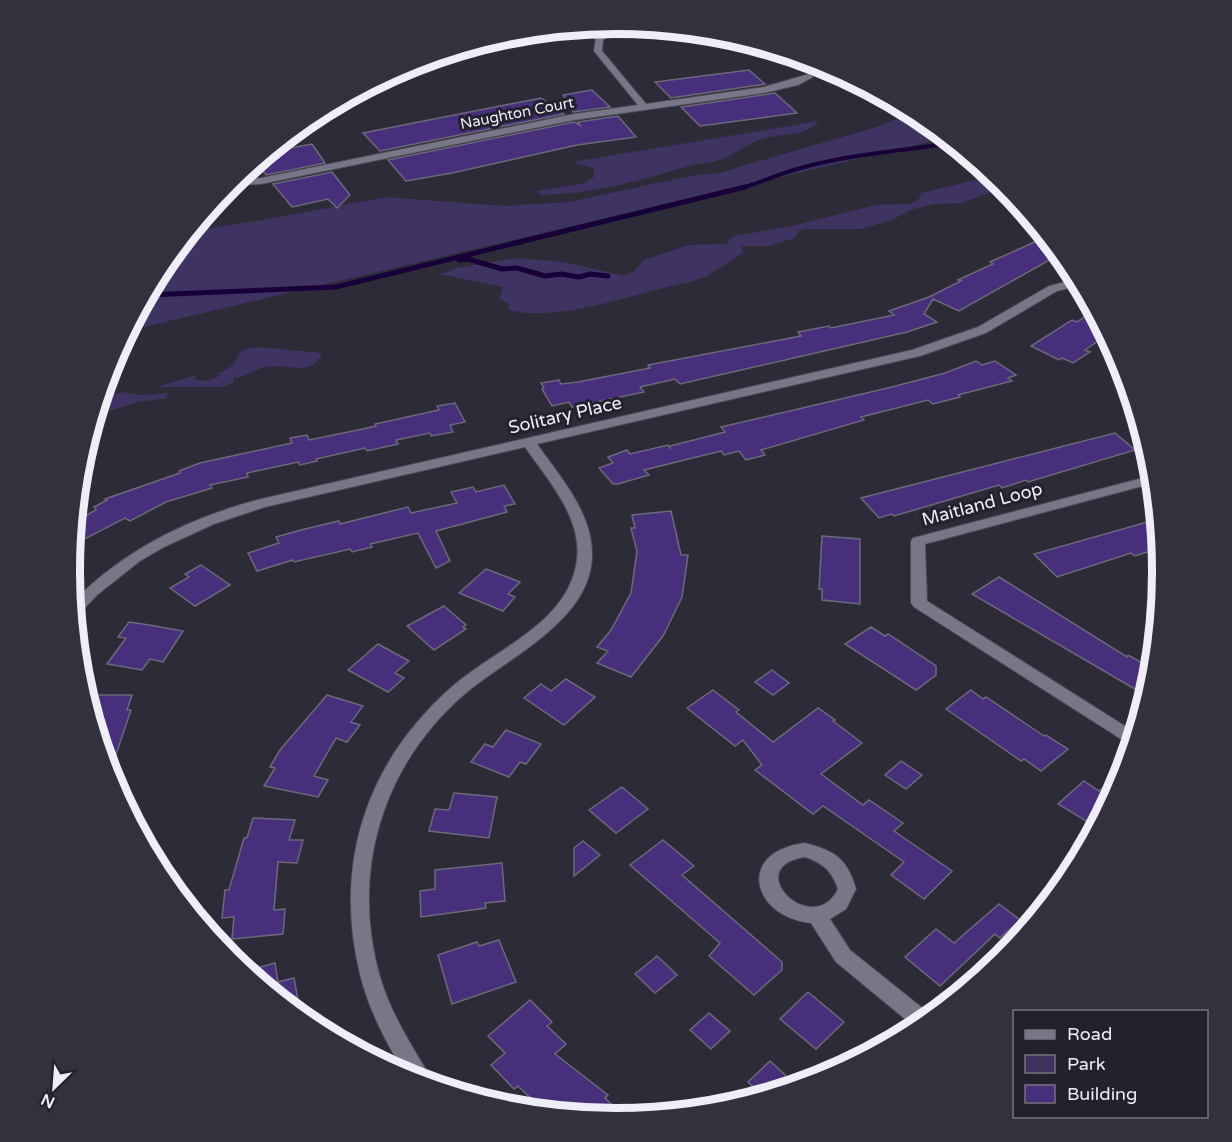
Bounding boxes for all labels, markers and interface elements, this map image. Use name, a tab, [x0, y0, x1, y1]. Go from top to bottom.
street label: Naughton Court	[459, 93, 576, 133]
street label: Solitary Place	[506, 391, 624, 439]
street label: Maitland Loop	[919, 477, 1045, 531]
legend	[1013, 1010, 1208, 1118]
text: Road	[1067, 1023, 1112, 1045]
text: Park	[1067, 1053, 1106, 1075]
north arrow	[24, 1058, 84, 1118]
text: Building	[1067, 1083, 1137, 1105]
text: N	[38, 1089, 58, 1112]

